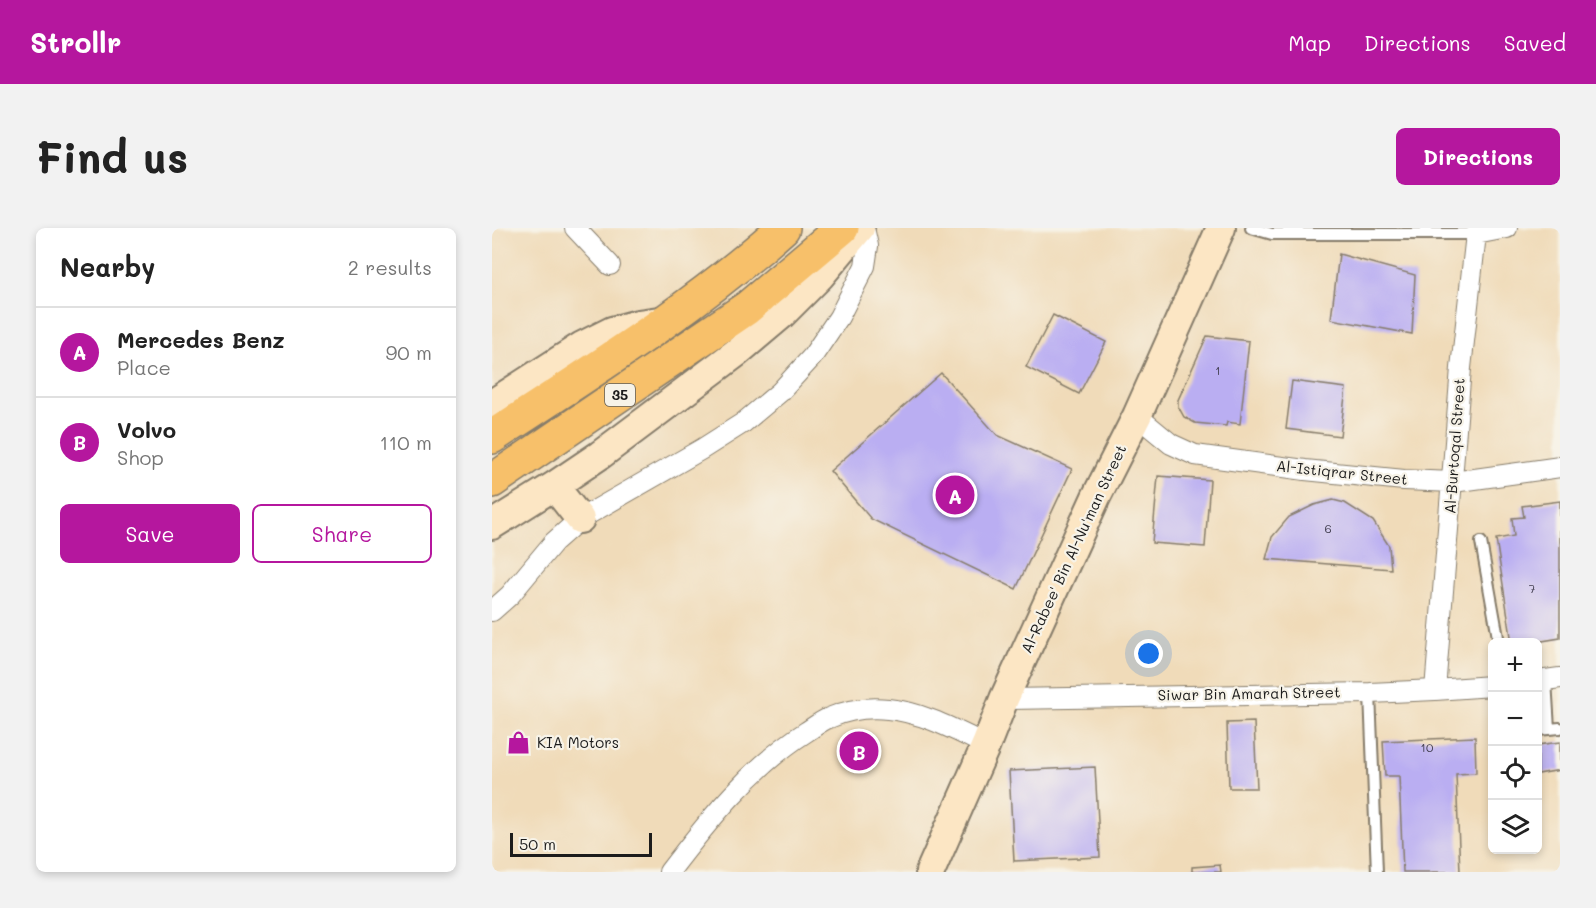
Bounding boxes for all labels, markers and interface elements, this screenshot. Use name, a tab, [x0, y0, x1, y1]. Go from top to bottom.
text: Strollr	[30, 24, 121, 60]
text: Map	[1288, 29, 1331, 56]
text: Directions	[1364, 29, 1471, 56]
text: Saved	[1504, 29, 1566, 56]
button: Directions	[1396, 128, 1560, 185]
text: Find us	[36, 129, 188, 184]
text: Nearby	[60, 250, 155, 284]
text: 2 results	[348, 254, 432, 280]
text: Mercedes Benz	[117, 325, 285, 354]
text: A	[73, 339, 86, 365]
text: 90 m	[386, 339, 432, 365]
text: Place	[117, 354, 171, 380]
house number: 1	[1215, 362, 1221, 378]
street label: Al-Burtoqal Street	[1439, 377, 1469, 515]
road number: 35	[605, 384, 635, 406]
text: Volvo	[117, 415, 176, 444]
text: B	[73, 429, 86, 455]
text: 110 m	[379, 429, 432, 455]
street label: Al-Rabee' Bin Al-Nu'man Street	[1016, 441, 1130, 656]
text: Shop	[117, 444, 164, 470]
street label: Al-Istiqrar Street	[1275, 455, 1409, 489]
pin: A	[936, 472, 974, 518]
button: Save	[60, 504, 240, 563]
button: Share	[252, 504, 432, 563]
house number: 6	[1324, 520, 1332, 536]
house number: 7	[1529, 580, 1536, 596]
map controls	[1488, 638, 1542, 854]
button: +	[1488, 638, 1542, 692]
your location	[1134, 639, 1163, 668]
street label: Siwar Bin Amarah Street	[1157, 681, 1341, 705]
button: −	[1488, 692, 1542, 746]
pin: B	[840, 728, 878, 774]
shop icon: KIA Motors	[506, 730, 532, 756]
place label: KIA Motors	[537, 732, 619, 752]
house number: 10	[1421, 739, 1434, 755]
button: locate	[1488, 746, 1542, 800]
button: layers	[1488, 800, 1542, 854]
scale bar	[510, 830, 652, 858]
text: 50 m	[519, 833, 556, 854]

